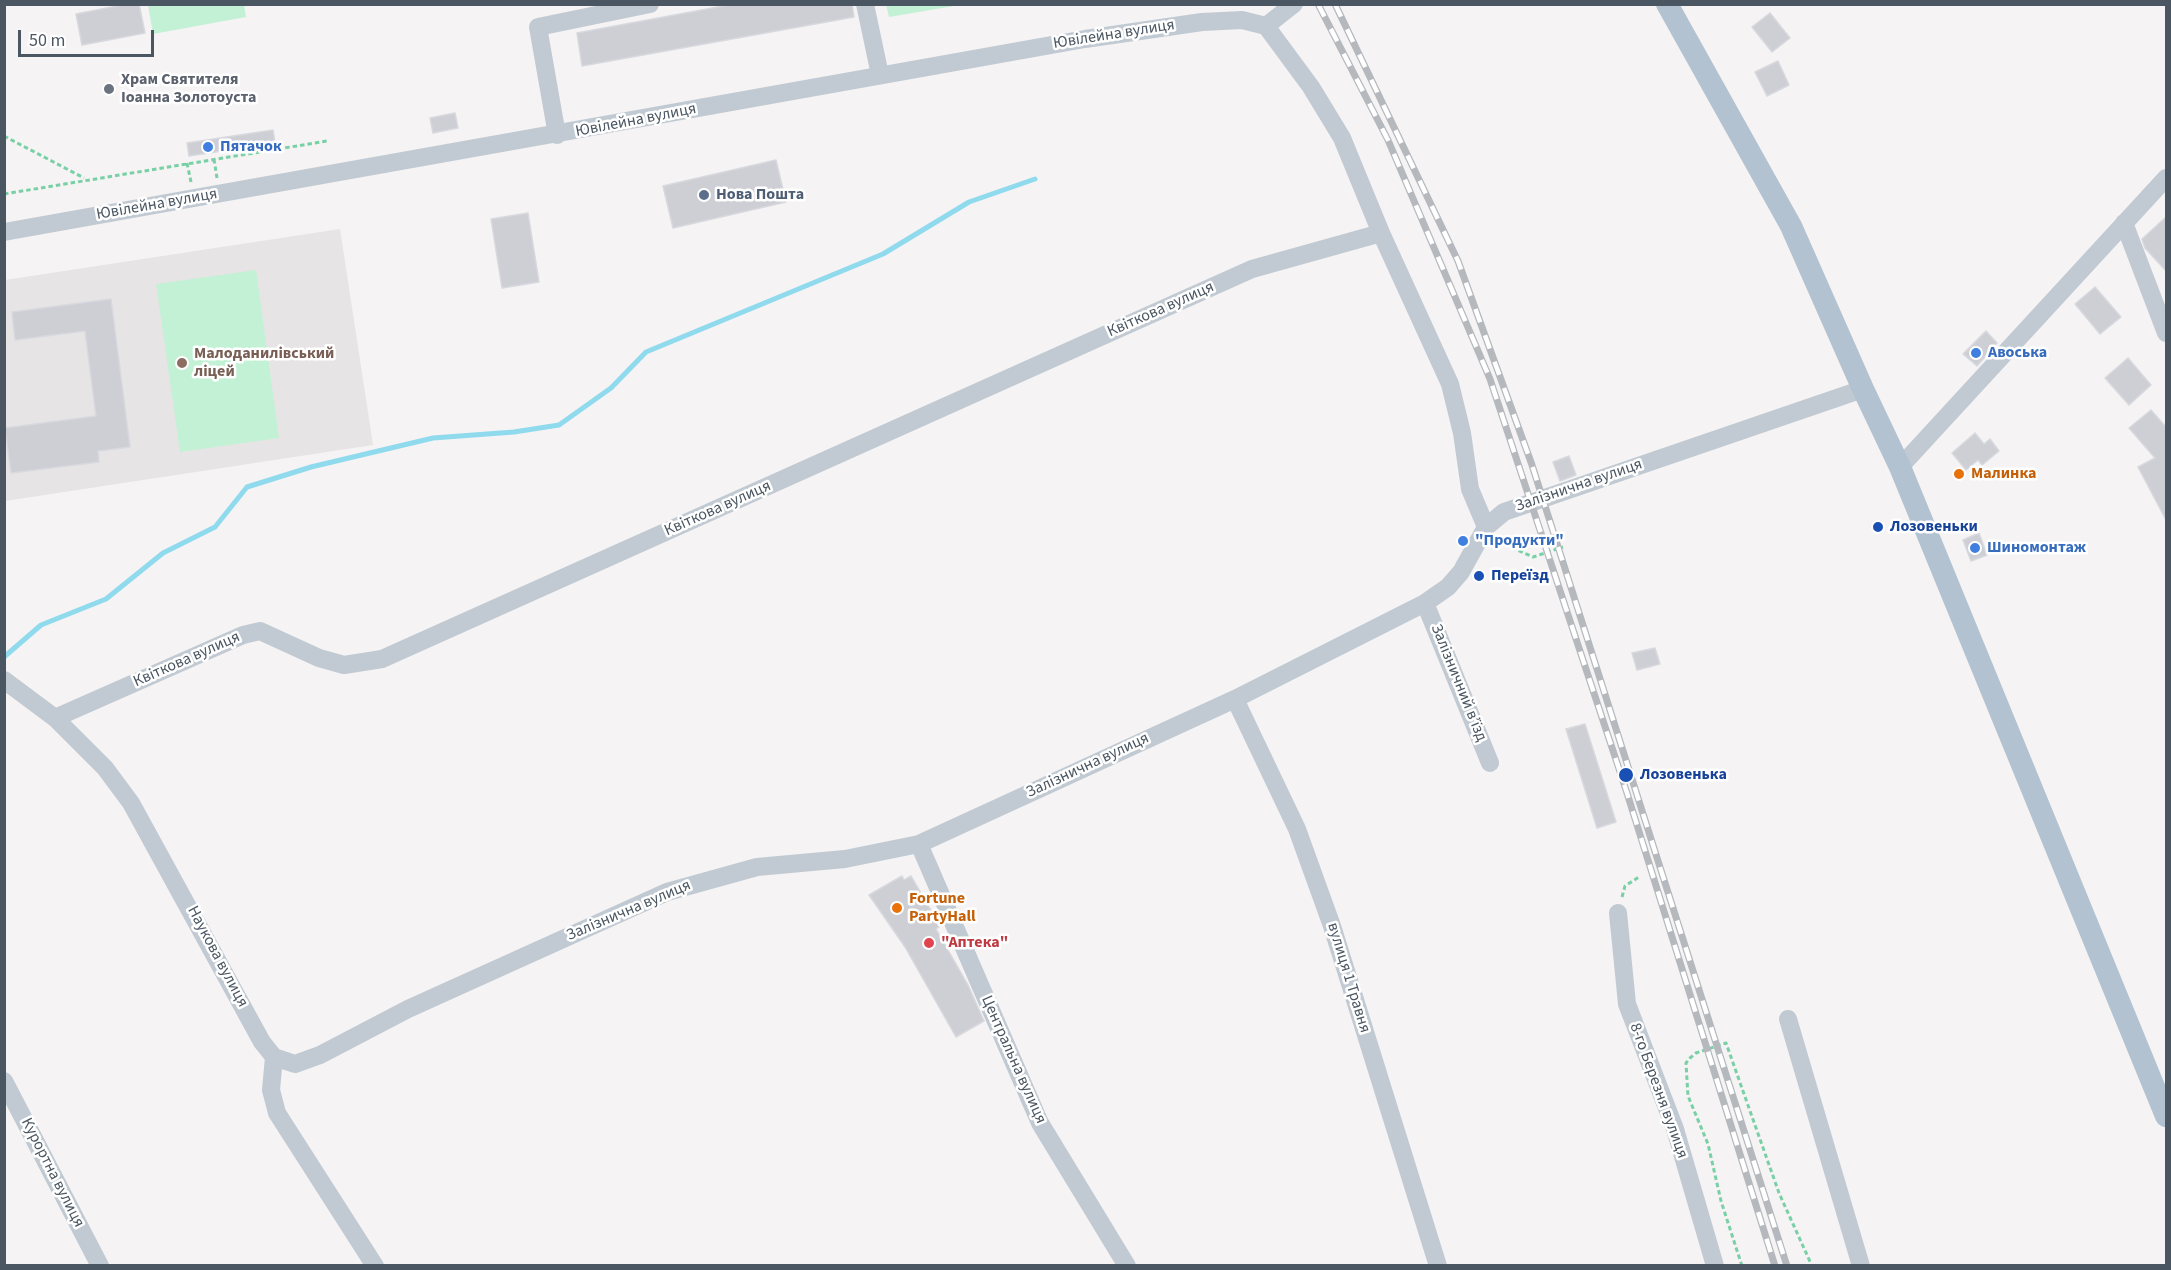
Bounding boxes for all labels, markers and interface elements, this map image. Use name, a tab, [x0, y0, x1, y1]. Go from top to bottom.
street label: Ювілейна вулиця	[1052, 16, 1176, 54]
scale bar	[21, 18, 158, 56]
text: 50 m	[29, 28, 65, 53]
place label: Храм Святителя Іоанна Золотоуста	[121, 70, 256, 108]
marker: Храм Святителя Іоанна Золотоуста	[102, 82, 116, 96]
street label: Ювілейна вулиця	[574, 100, 698, 142]
place label: Пятачок	[220, 137, 282, 157]
marker: Пятачок	[201, 140, 215, 154]
street label: Ювілейна вулиця	[95, 185, 219, 225]
place label: Нова Пошта	[716, 185, 804, 205]
marker: Нова Пошта	[697, 188, 711, 202]
street label: Квіткова вулиця	[1105, 278, 1217, 342]
place label: Авоська	[1988, 343, 2047, 363]
place label: Малоданилівський ліцей	[194, 344, 334, 382]
marker: Авоська	[1969, 346, 1983, 360]
marker: Малоданилівський ліцей	[175, 356, 189, 370]
street label: Залізнична вулиця	[1513, 455, 1645, 517]
place label: Малинка	[1971, 464, 2036, 484]
marker: Малинка	[1952, 467, 1966, 481]
street label: Квіткова вулиця	[662, 477, 774, 541]
place label: Лозовеньки	[1890, 517, 1978, 537]
marker: Лозовеньки	[1871, 520, 1885, 534]
place label: "Продукти"	[1475, 531, 1564, 551]
marker: "Продукти"	[1456, 534, 1470, 548]
place label: Шиномонтаж	[1987, 538, 2086, 558]
marker: Шиномонтаж	[1968, 541, 1982, 555]
place label: Переїзд	[1491, 566, 1549, 586]
marker: Переїзд	[1472, 569, 1486, 583]
street label: Залізничний в’їзд	[1426, 621, 1490, 745]
street label: Квіткова вулиця	[131, 628, 243, 692]
street label: Залізнична вулиця	[1024, 729, 1152, 803]
place label: Лозовенька	[1640, 765, 1727, 785]
marker: Лозовенька	[1617, 766, 1635, 784]
street label: Залізнична вулиця	[564, 876, 694, 946]
place label: Fortune PartyHall	[909, 889, 976, 927]
marker: Fortune PartyHall	[890, 901, 904, 915]
street label: Наукова вулиця	[182, 903, 252, 1011]
street label: вулиця 1 Травня	[1322, 920, 1374, 1036]
place label: "Аптека"	[941, 933, 1008, 953]
marker: "Аптека"	[922, 936, 936, 950]
street label: Центральна вулиця	[976, 993, 1050, 1127]
street label: 8-го Березня вулиця	[1625, 1021, 1691, 1161]
street label: Курортна вулиця	[16, 1115, 88, 1231]

